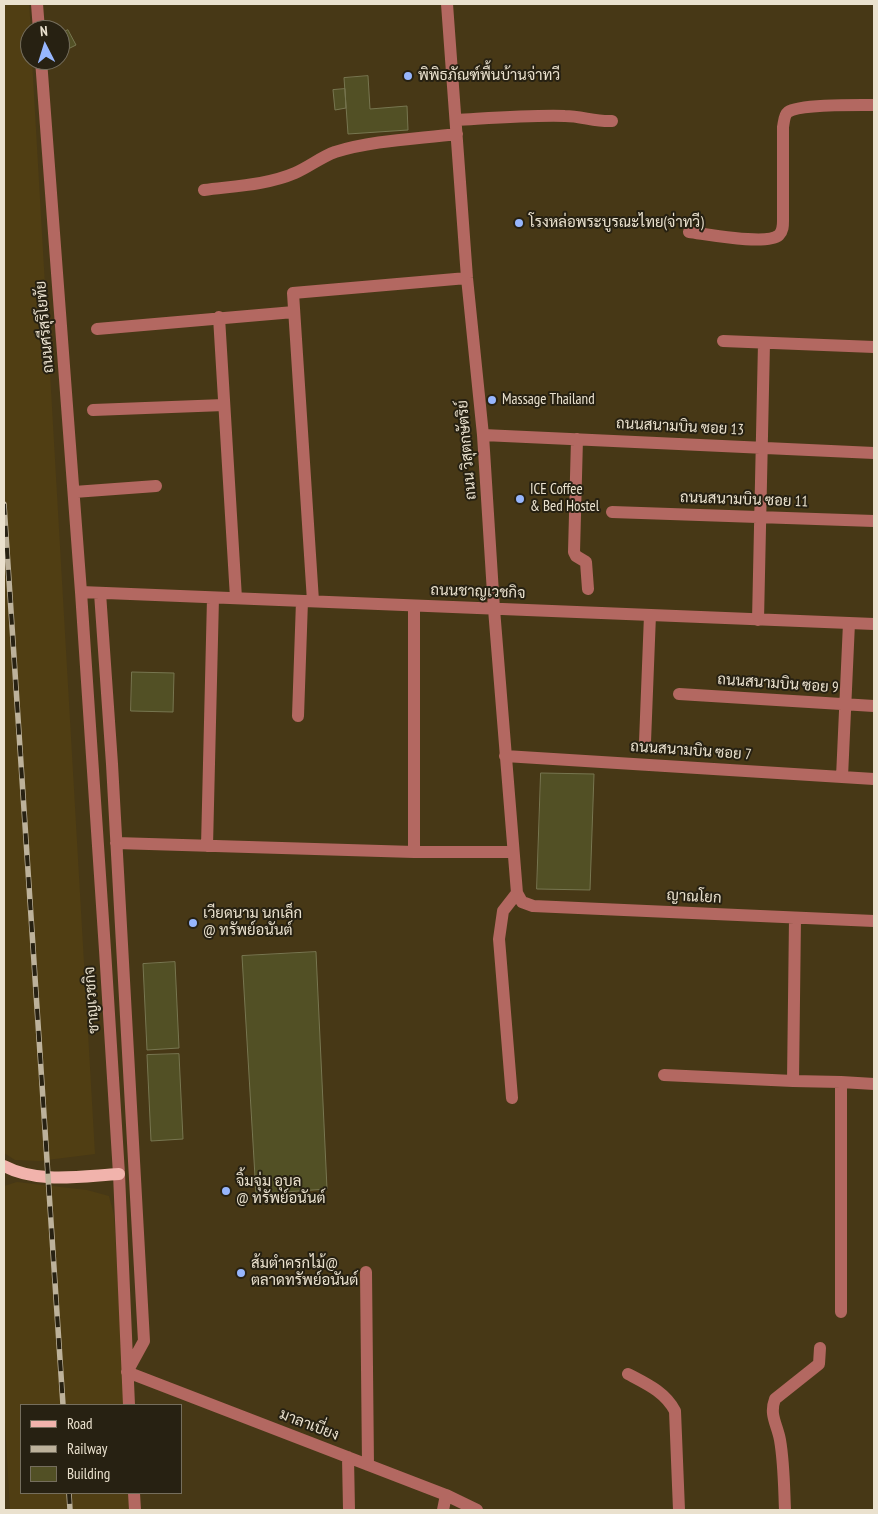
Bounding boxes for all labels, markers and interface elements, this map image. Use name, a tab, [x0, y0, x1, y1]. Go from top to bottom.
north arrow	[20, 20, 70, 70]
text: N	[39, 22, 48, 40]
place label: พิพิธภัณฑ์พื้นบ้านจ่าทวี	[418, 67, 560, 85]
marker: พิพิธภัณฑ์พื้นบ้านจ่าทวี	[402, 70, 414, 82]
place label: โรงหล่อพระบูรณะไทย(จ่าทวี)	[529, 214, 704, 232]
marker: โรงหล่อพระบูรณะไทย(จ่าทวี)	[513, 217, 525, 229]
street label: ถนนศรีสุริโยทัย	[32, 280, 58, 374]
place label: Massage Thailand	[502, 391, 595, 409]
marker: Massage Thailand	[486, 394, 498, 406]
street label: ถนน วิสุตกษัตริย์	[454, 399, 480, 501]
street label: ถนนสนามบิน ซอย 13	[615, 415, 745, 439]
place label: ICE Coffee & Bed Hostel	[530, 481, 599, 516]
street label: ถนนสนามบิน ซอย 11	[680, 489, 808, 511]
marker: ICE Coffee & Bed Hostel	[514, 493, 526, 505]
street label: ถนนชาญเวชกิจ	[430, 581, 526, 603]
street label: ถนนสนามบิน ซอย 9	[717, 671, 839, 697]
street label: ถนนสนามบิน ซอย 7	[630, 738, 752, 764]
street label: ญาณโยก	[666, 887, 722, 907]
place label: เวียดนาม นกเล็ก @ ทรัพย์อนันต์	[203, 905, 302, 940]
marker: เวียดนาม นกเล็ก @ ทรัพย์อนันต์	[187, 917, 199, 929]
street label: ชาญเวชกิจ	[81, 966, 103, 1034]
place label: จิ้มจุ่ม อุบล @ ทรัพย์อนันต์	[236, 1173, 326, 1208]
marker: จิ้มจุ่ม อุบล @ ทรัพย์อนันต์	[220, 1185, 232, 1197]
place label: ส้มตำครกไม้@ ตลาดทรัพย์อนันต์	[251, 1255, 358, 1290]
marker: ส้มตำครกไม้@ ตลาดทรัพย์อนันต์	[235, 1267, 247, 1279]
legend	[20, 1404, 182, 1494]
street label: มาลาเบี่ยง	[277, 1405, 341, 1445]
text: Road	[67, 1414, 93, 1433]
text: Railway	[67, 1439, 107, 1458]
text: Building	[67, 1464, 110, 1483]

